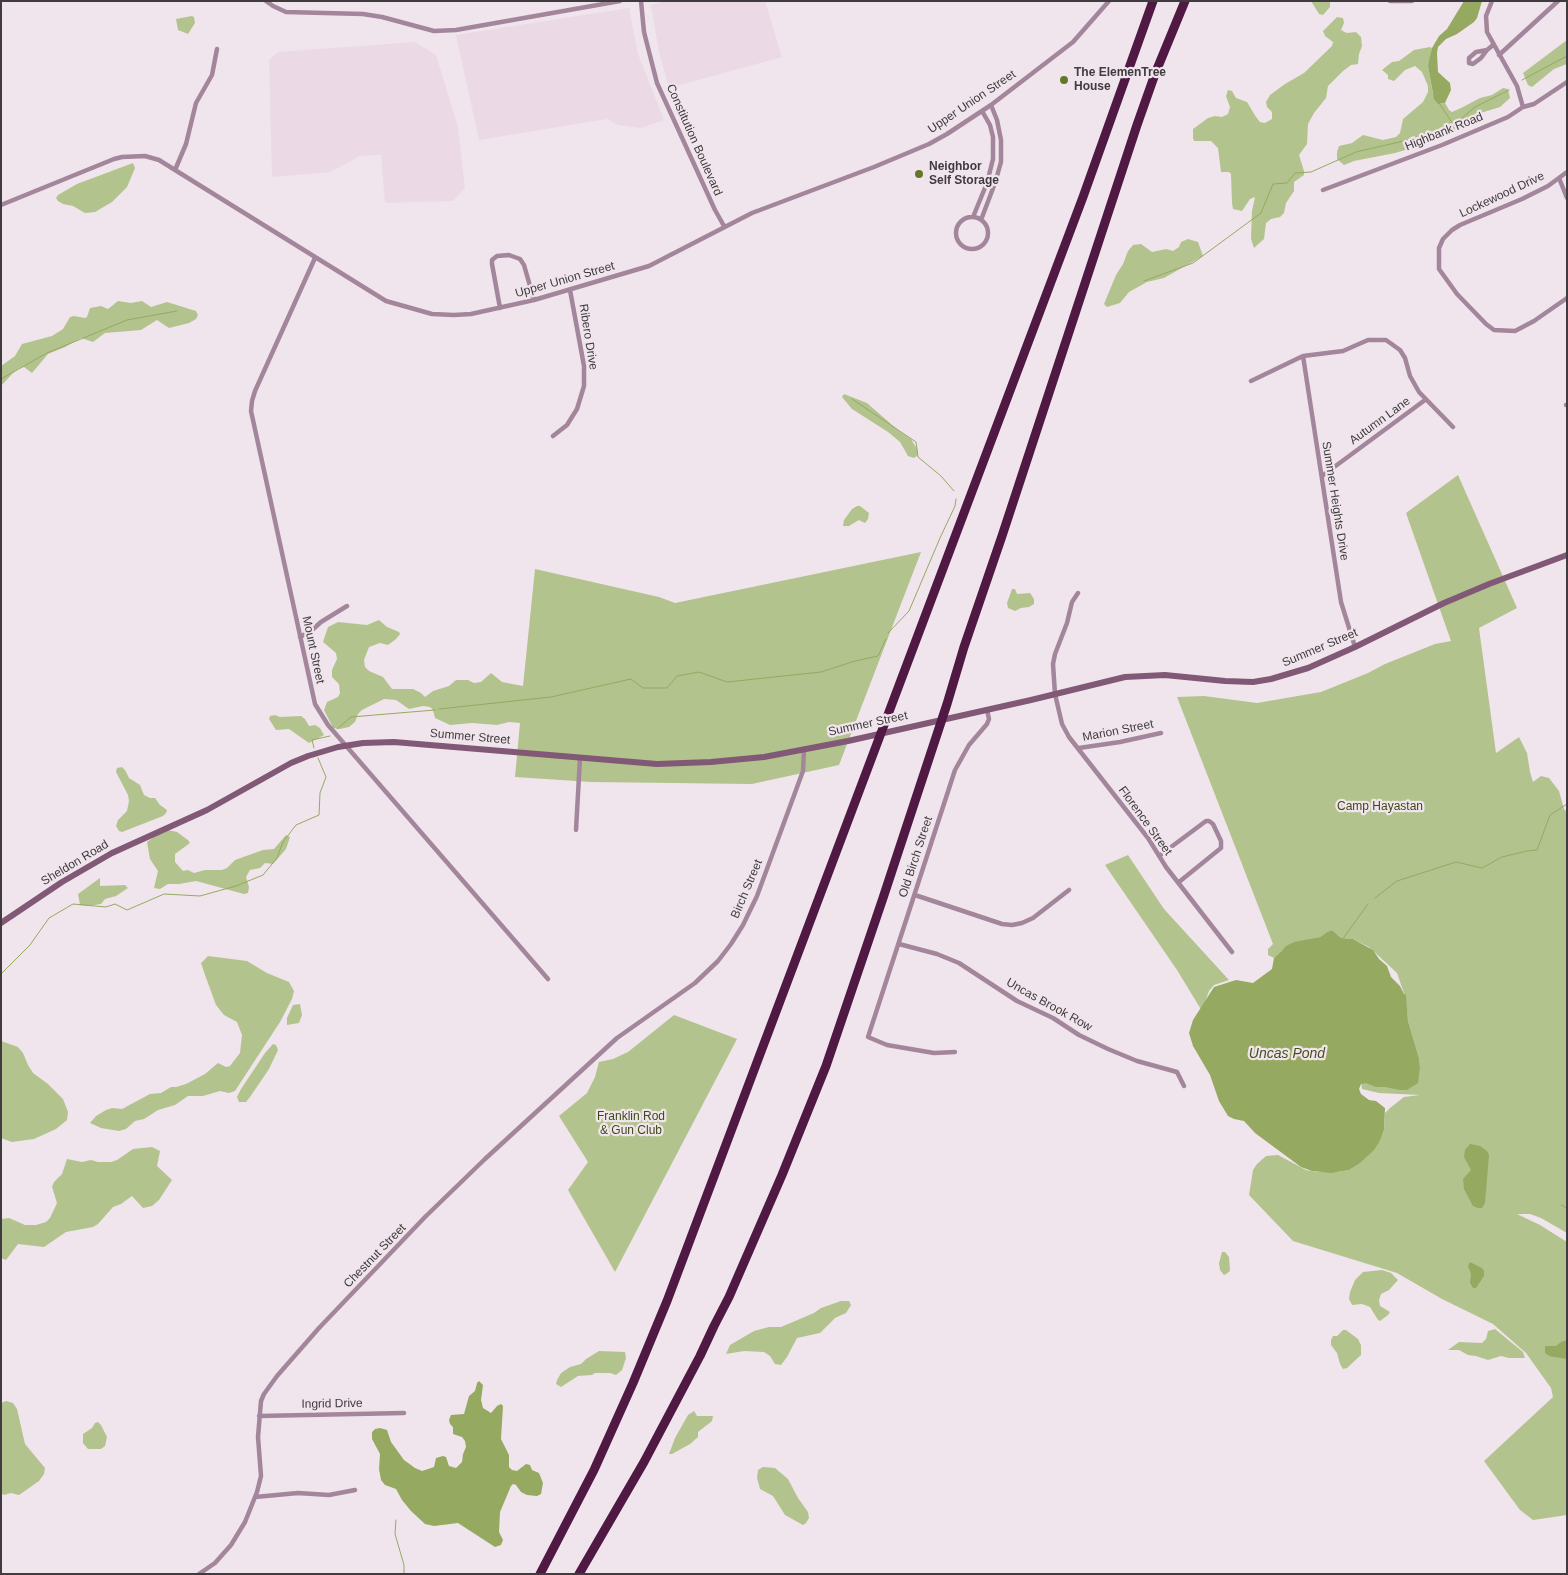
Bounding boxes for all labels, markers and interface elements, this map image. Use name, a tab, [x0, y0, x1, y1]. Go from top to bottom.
place label: The ElemenTree House	[1074, 66, 1166, 94]
street label: Upper Union Street	[925, 67, 1019, 137]
marker: The ElemenTree House	[1058, 74, 1070, 86]
street label: Constitution Boulevard	[663, 82, 725, 198]
street label: Highbank Road	[1403, 110, 1485, 154]
place label: Neighbor Self Storage	[929, 160, 999, 188]
marker: Neighbor Self Storage	[913, 168, 925, 180]
street label: Lockewood Drive	[1457, 169, 1547, 221]
street label: Upper Union Street	[514, 259, 616, 301]
street label: Ribero Drive	[576, 303, 600, 371]
street label: Autumn Lane	[1347, 394, 1413, 448]
street label: Summer Heights Drive	[1318, 440, 1352, 562]
street label: Mount Street	[299, 615, 327, 685]
street label: Summer Street	[1280, 626, 1360, 670]
street label: Summer Street	[827, 709, 909, 739]
street label: Marion Street	[1081, 717, 1155, 745]
street label: Summer Street	[429, 726, 511, 748]
street label: Florence Street	[1115, 784, 1175, 858]
park label: Camp Hayastan	[1337, 800, 1423, 814]
street label: Old Birch Street	[896, 814, 936, 900]
street label: Sheldon Road	[39, 837, 111, 889]
street label: Birch Street	[728, 857, 766, 921]
street label: Uncas Brook Row	[1004, 975, 1094, 1035]
water label: Uncas Pond	[1249, 1046, 1325, 1062]
park label: Franklin Rod & Gun Club	[597, 1110, 665, 1138]
street label: Chestnut Street	[341, 1221, 409, 1291]
street label: Ingrid Drive	[301, 1396, 363, 1412]

